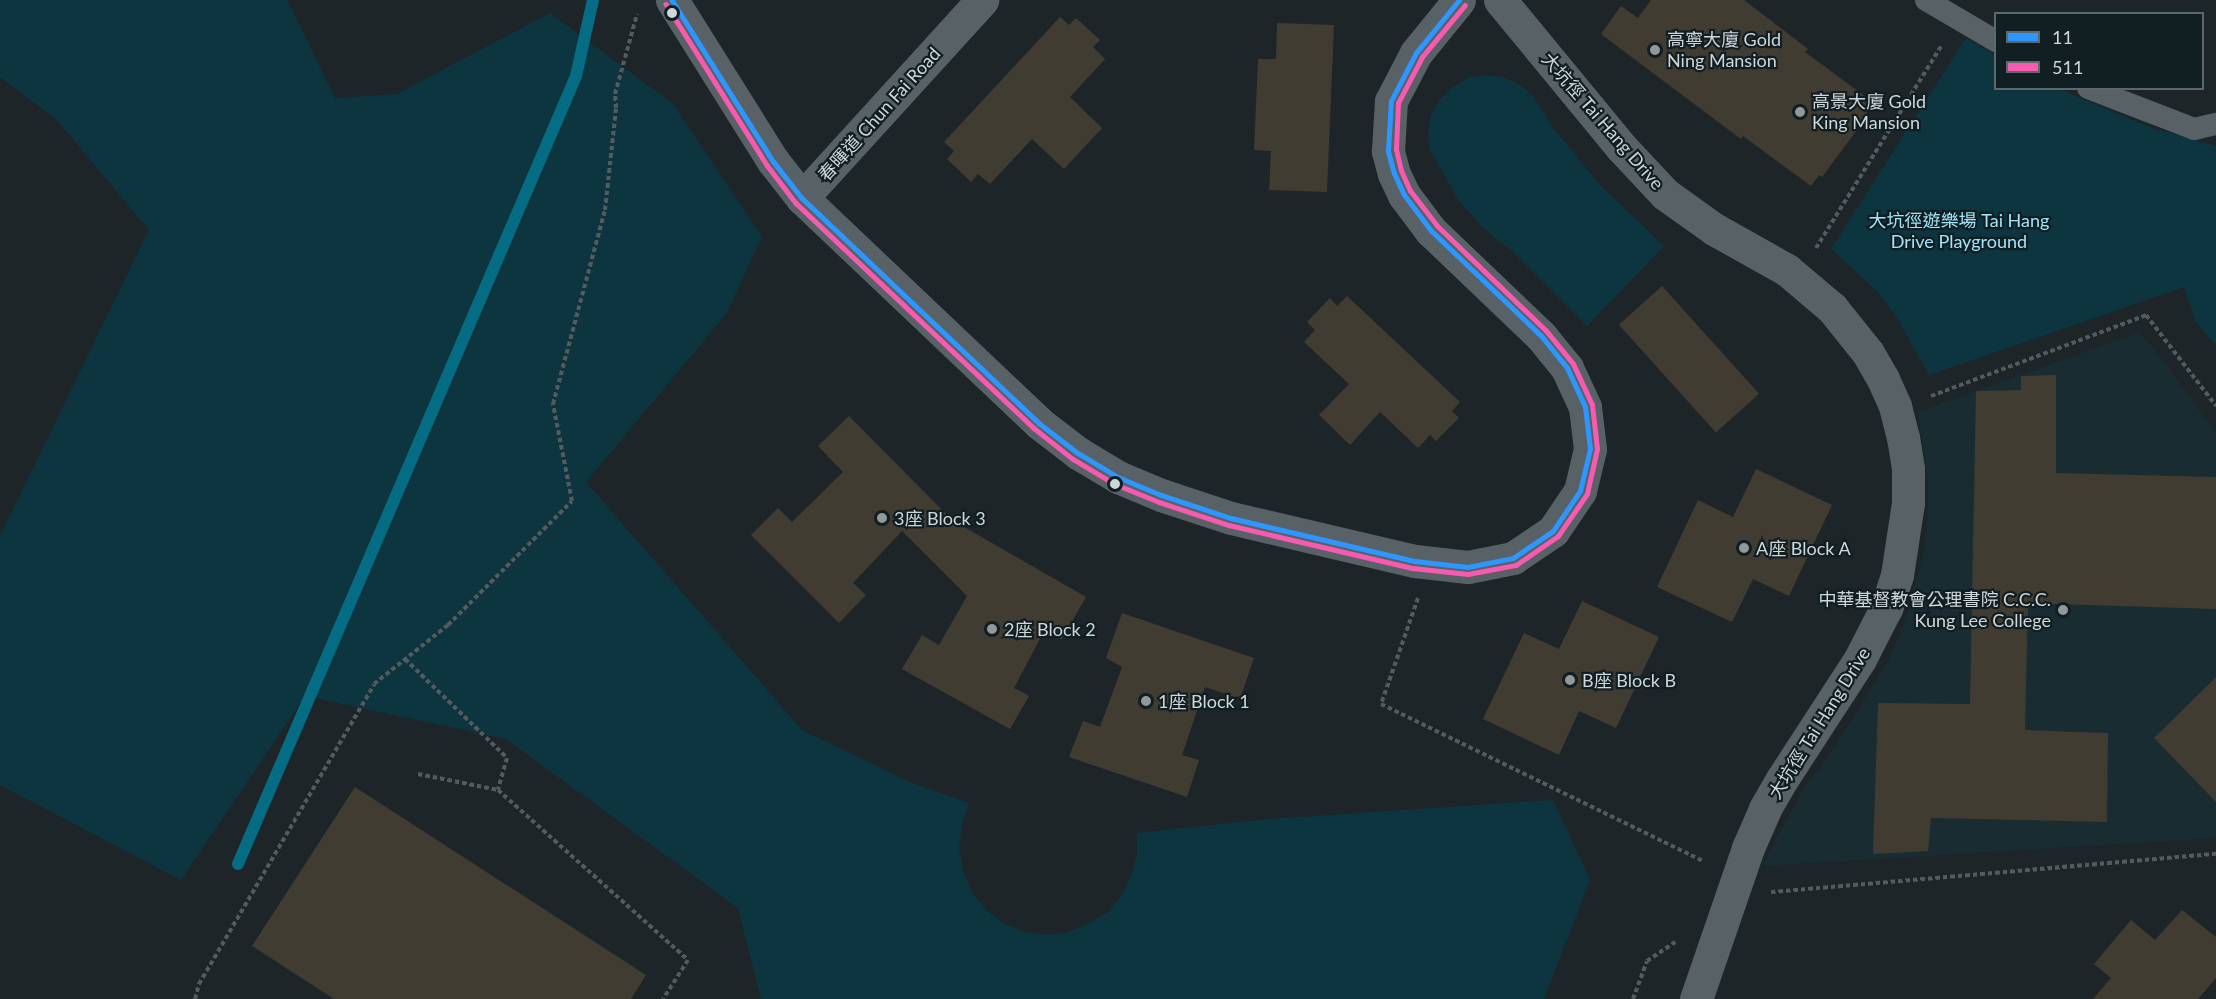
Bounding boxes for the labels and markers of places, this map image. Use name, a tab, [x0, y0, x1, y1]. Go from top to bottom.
unlabelled marker	[666, 7, 678, 19]
place label: 高寧大廈 Gold Ning Mansion	[1667, 29, 1781, 72]
marker: 高寧大廈 Gold Ning Mansion	[1648, 43, 1662, 57]
place label: 高景大廈 Gold King Mansion	[1812, 91, 1926, 134]
marker: 高景大廈 Gold King Mansion	[1793, 105, 1807, 119]
unlabelled marker	[1109, 478, 1121, 490]
place label: 3座 Block 3	[894, 507, 986, 529]
marker: 3座 Block 3	[875, 511, 889, 525]
place label: A座 Block A	[1756, 537, 1851, 559]
marker: A座 Block A	[1737, 541, 1751, 555]
place label: 中華基督教會公理書院 C.C.C. Kung Lee College	[1818, 589, 2051, 632]
marker: 中華基督教會公理書院 C.C.C. Kung Lee College	[2056, 603, 2070, 617]
place label: 2座 Block 2	[1004, 618, 1096, 640]
marker: 2座 Block 2	[985, 622, 999, 636]
place label: B座 Block B	[1582, 669, 1676, 691]
marker: B座 Block B	[1563, 673, 1577, 687]
place label: 1座 Block 1	[1158, 690, 1250, 712]
marker: 1座 Block 1	[1139, 694, 1153, 708]

